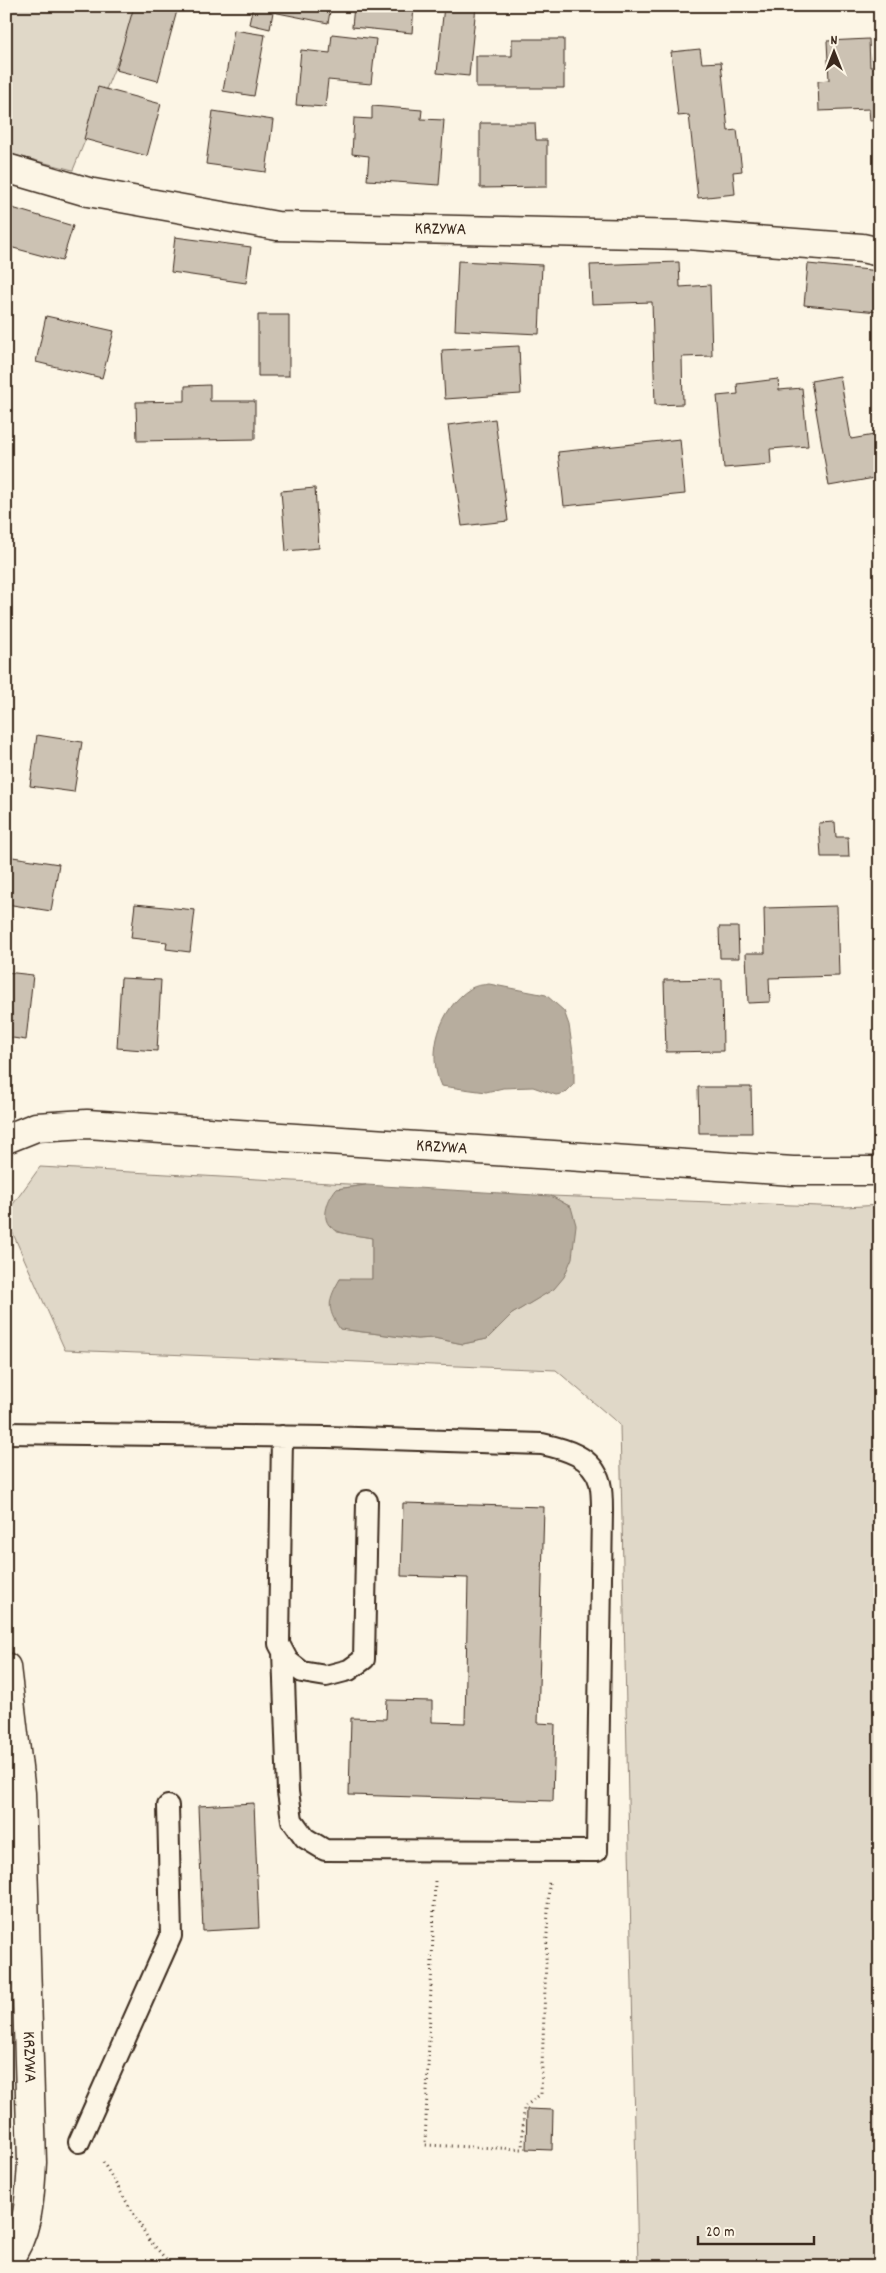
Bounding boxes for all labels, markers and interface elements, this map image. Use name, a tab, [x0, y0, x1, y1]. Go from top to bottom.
north arrow	[808, 28, 858, 78]
text: N	[831, 31, 838, 51]
street label: KRZYWA	[414, 217, 467, 243]
street label: KRZYWA	[415, 1133, 469, 1162]
street label: KRZYWA	[16, 2031, 42, 2083]
scale bar	[698, 2213, 815, 2245]
text: 20 m	[706, 2222, 734, 2244]

